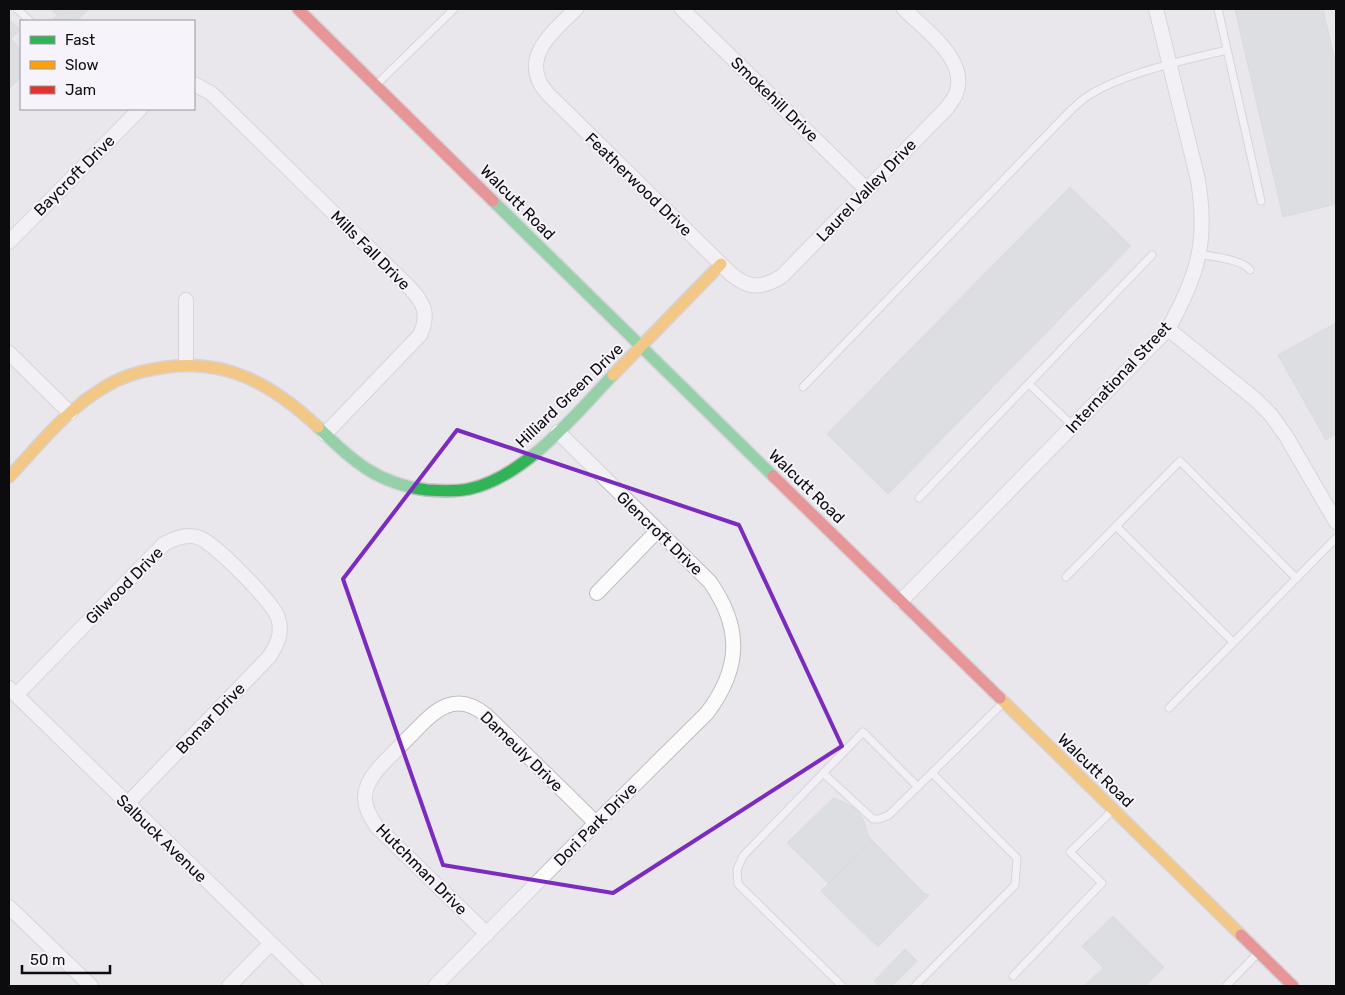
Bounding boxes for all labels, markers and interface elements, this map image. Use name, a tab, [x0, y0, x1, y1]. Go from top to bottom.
legend	[20, 20, 195, 110]
text: Fast	[65, 31, 95, 49]
street label: Smokehill Drive	[727, 53, 822, 146]
text: Slow	[65, 56, 98, 74]
text: Jam	[65, 81, 96, 99]
street label: Featherwood Drive	[581, 129, 696, 240]
street label: Baycroft Drive	[30, 131, 119, 220]
street label: Laurel Valley Drive	[812, 135, 920, 246]
street label: Walcutt Road	[476, 161, 559, 244]
street label: Mills Fall Drive	[327, 207, 414, 294]
street label: International Street	[1062, 318, 1175, 437]
street label: Hilliard Green Drive	[512, 339, 627, 452]
street label: Walcutt Road	[765, 445, 848, 527]
street label: Glencroft Drive	[613, 488, 707, 579]
street label: Gilwood Drive	[82, 543, 167, 628]
street label: Bomar Drive	[172, 679, 249, 758]
street label: Dameuly Drive	[476, 707, 567, 796]
street label: Walcutt Road	[1054, 729, 1137, 811]
street label: Dori Park Drive	[550, 779, 641, 870]
street label: Salbuck Avenue	[113, 790, 211, 886]
street label: Hutchman Drive	[372, 820, 471, 919]
scale bar	[22, 942, 110, 974]
text: 50 m	[30, 951, 65, 969]

